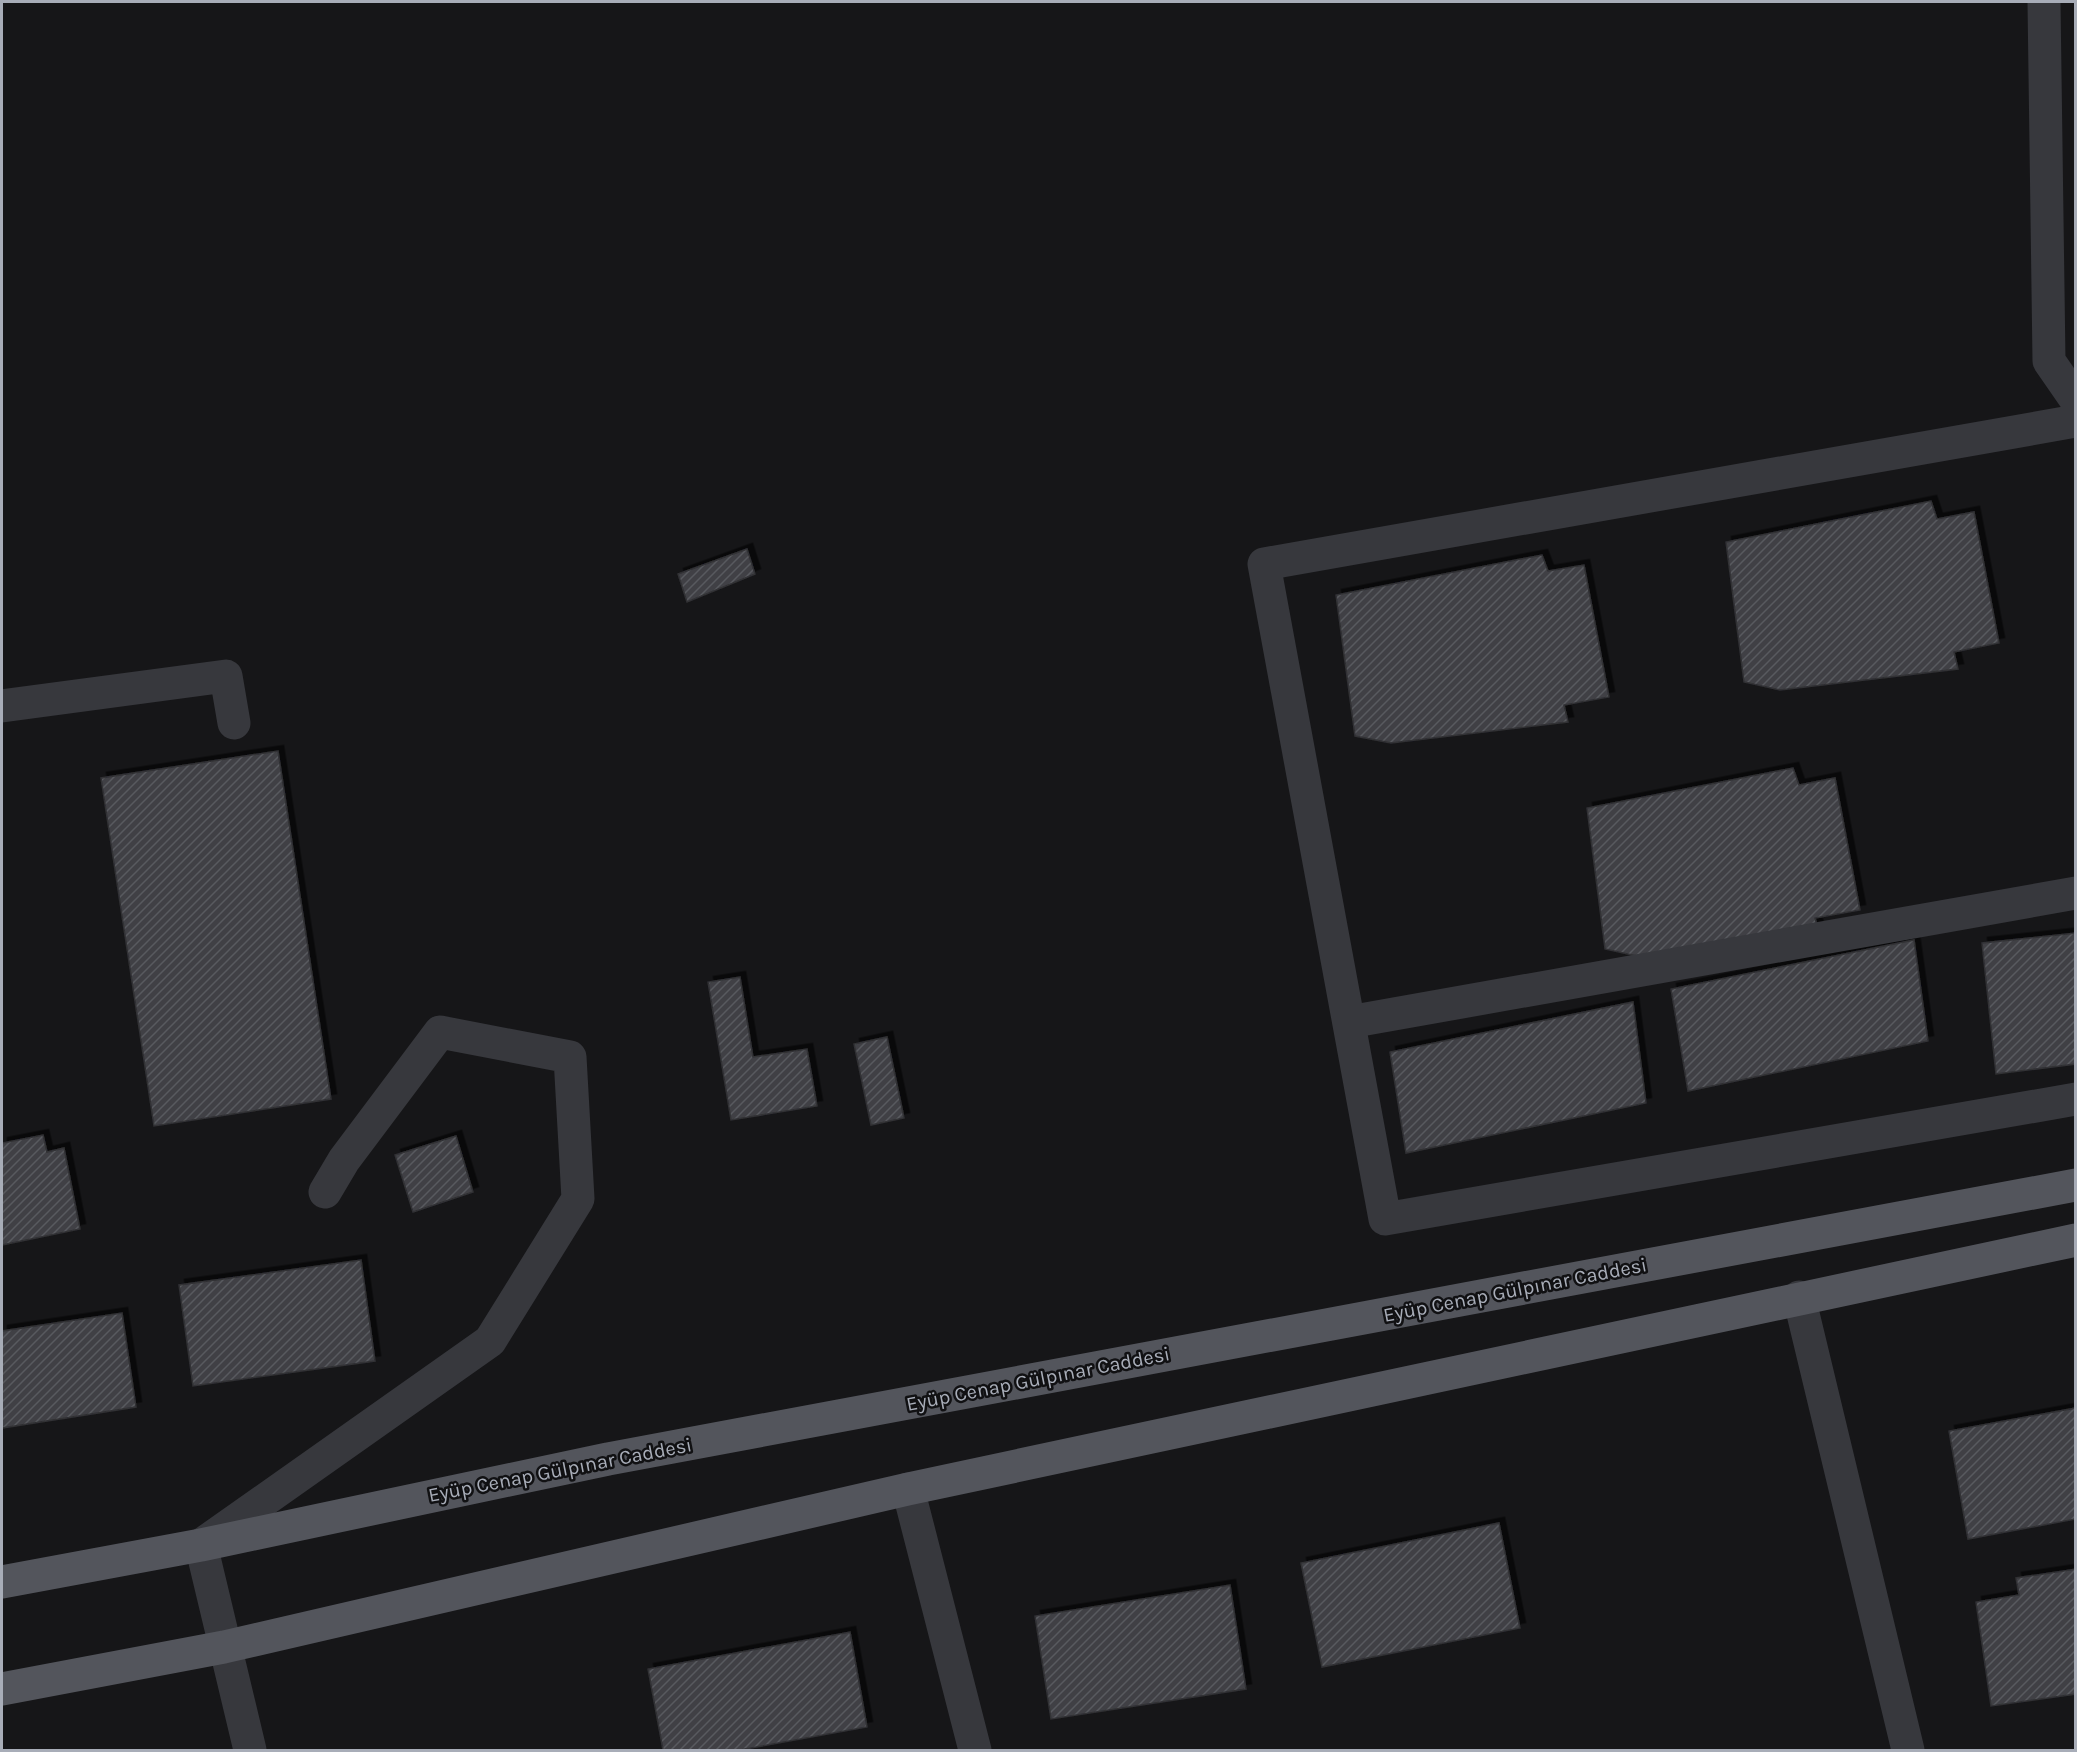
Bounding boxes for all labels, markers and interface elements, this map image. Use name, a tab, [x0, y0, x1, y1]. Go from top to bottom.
street label: Eyüp Cenap Gülpınar Caddesi	[1381, 1253, 1649, 1327]
street label: Eyüp Cenap Gülpınar Caddesi	[904, 1342, 1172, 1416]
street label: Eyüp Cenap Gülpınar Caddesi	[426, 1433, 694, 1507]

